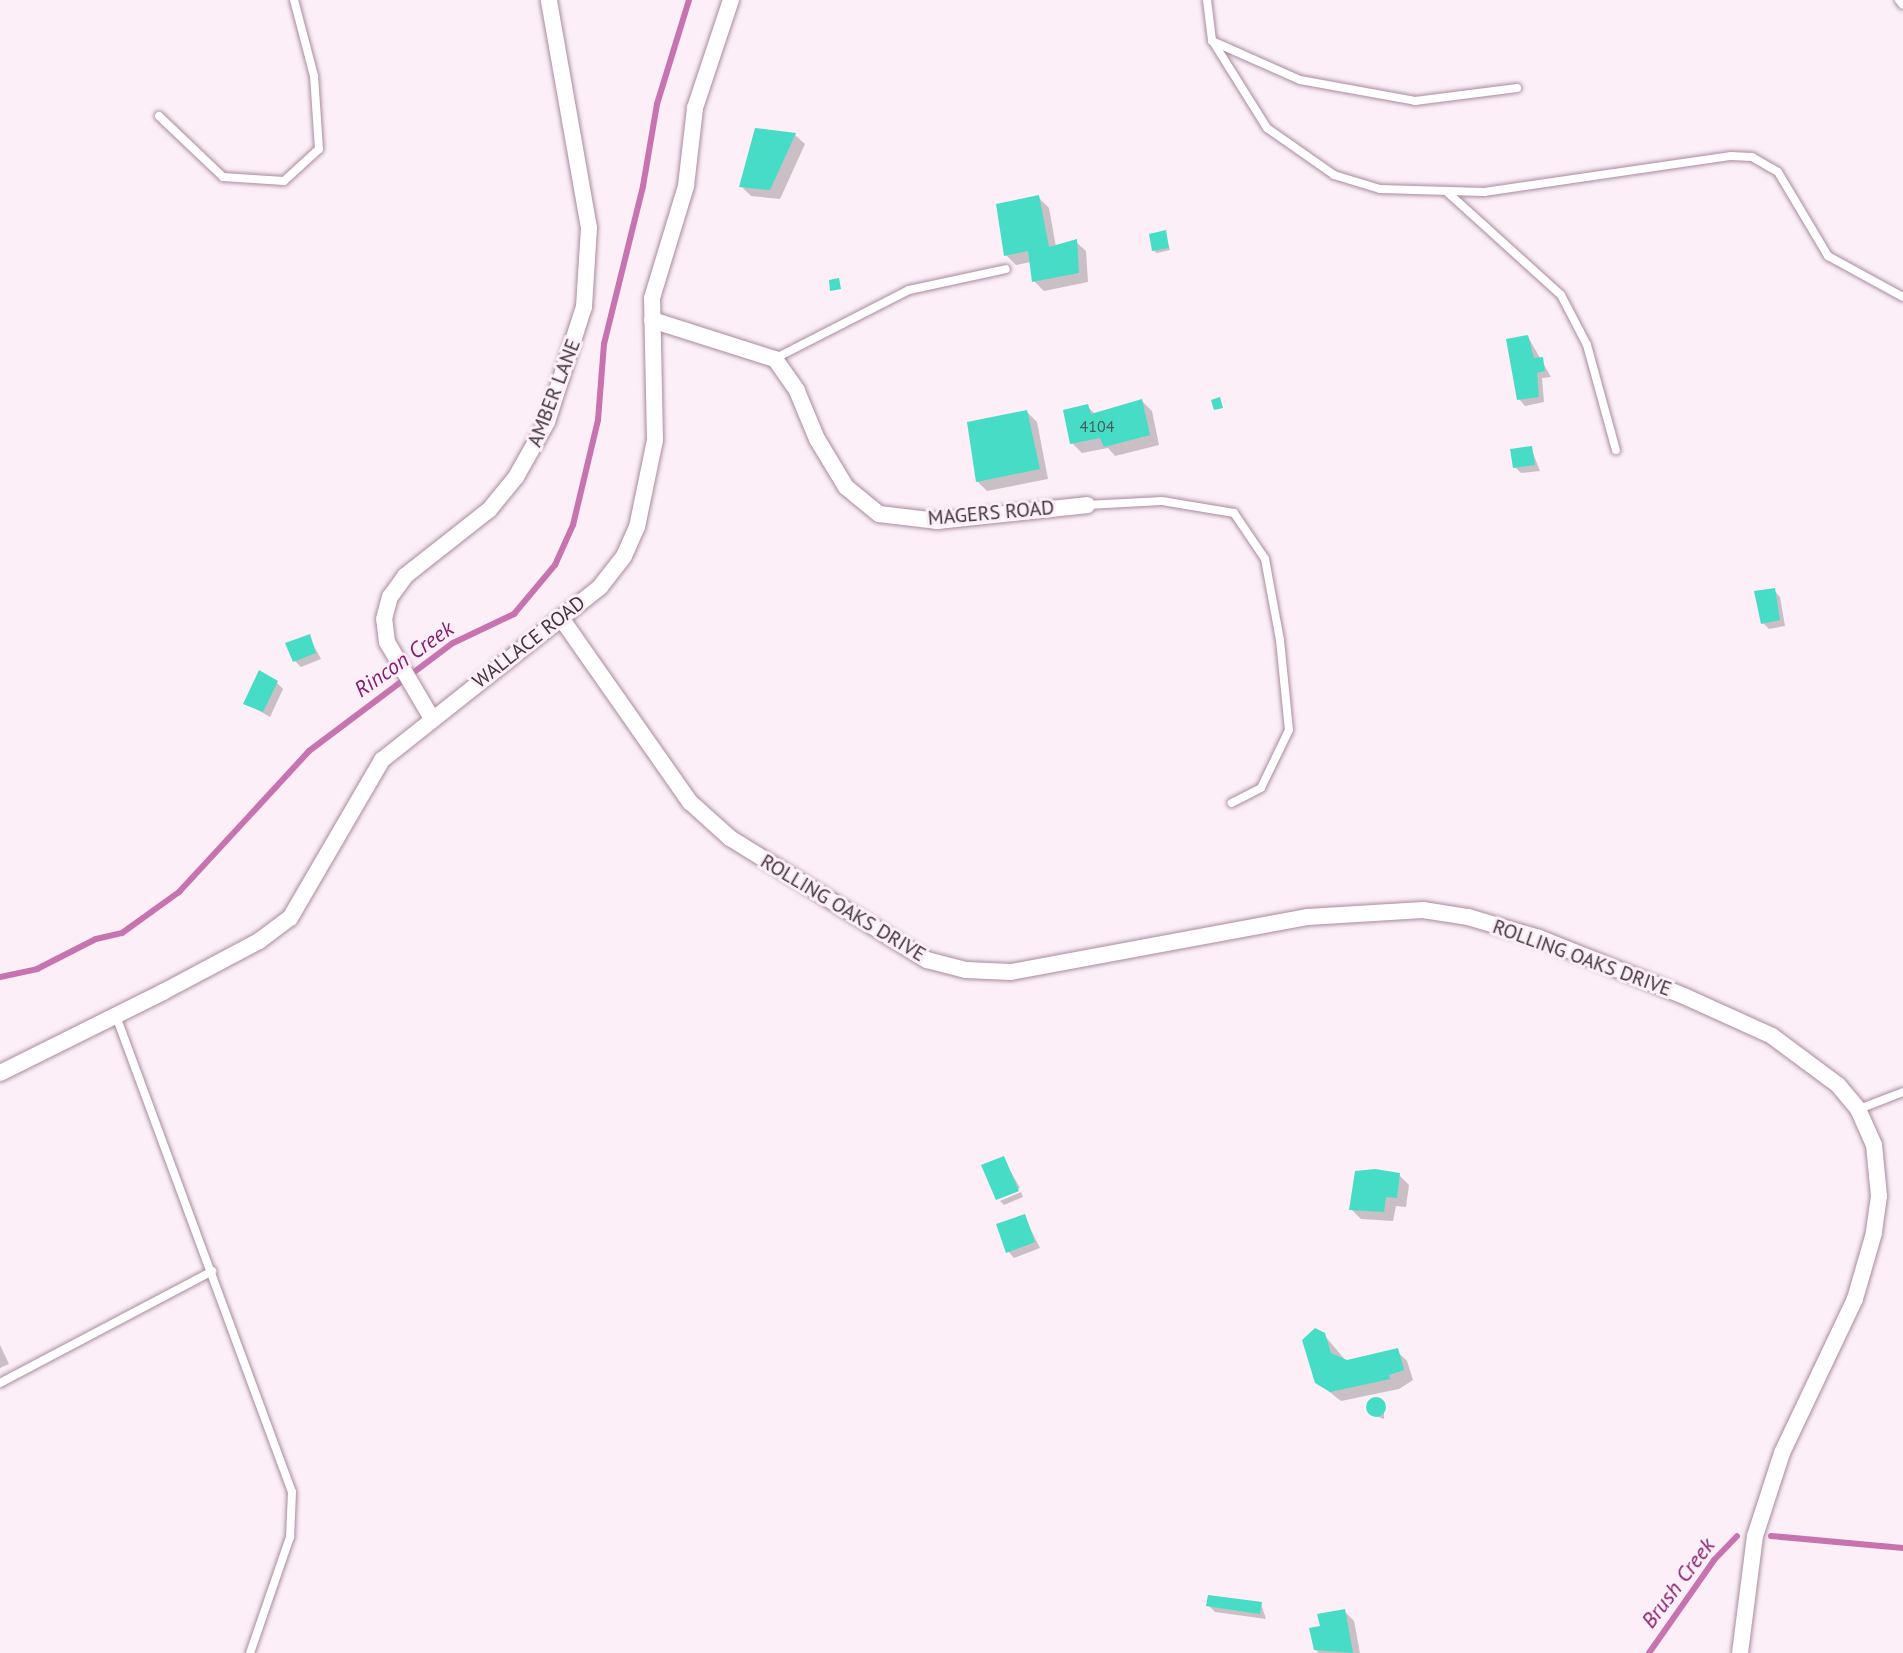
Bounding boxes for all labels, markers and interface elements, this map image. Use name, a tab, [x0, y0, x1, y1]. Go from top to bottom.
street label: AMBER LANE	[522, 336, 586, 450]
house number: 4104	[1080, 416, 1114, 436]
street label: MAGERS ROAD	[927, 496, 1055, 530]
street label: WALLACE ROAD	[468, 591, 590, 693]
water label: Rincon Creek	[349, 615, 459, 703]
street label: ROLLING OAKS DRIVE	[756, 849, 930, 967]
street label: ROLLING OAKS DRIVE	[1489, 915, 1675, 1001]
water label: Brush Creek	[1636, 1533, 1720, 1633]

